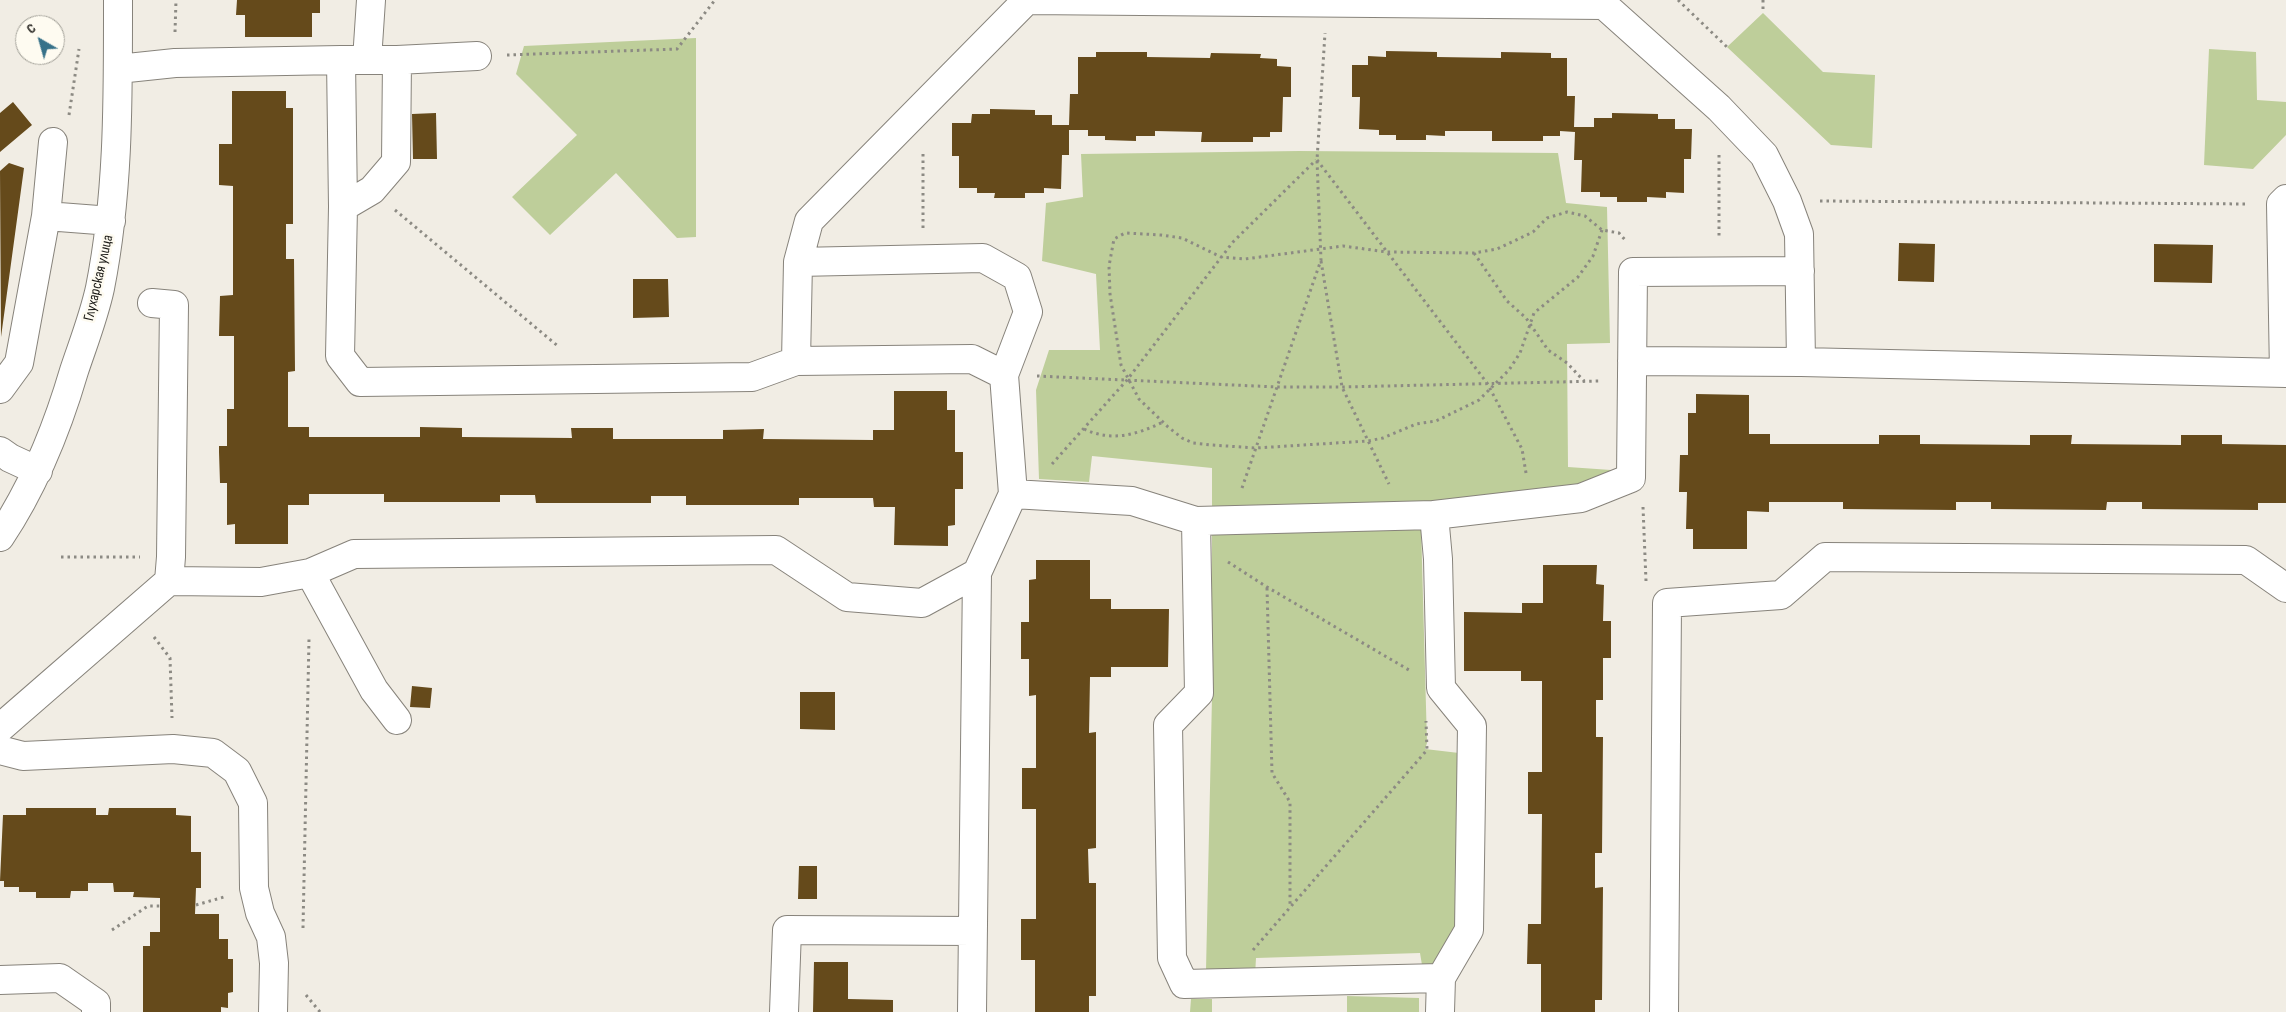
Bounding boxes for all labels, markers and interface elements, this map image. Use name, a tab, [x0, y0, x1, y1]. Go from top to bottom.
north arrow	[15, 15, 65, 65]
text: С	[23, 20, 39, 37]
street label: Глухарская улица	[80, 233, 118, 323]

